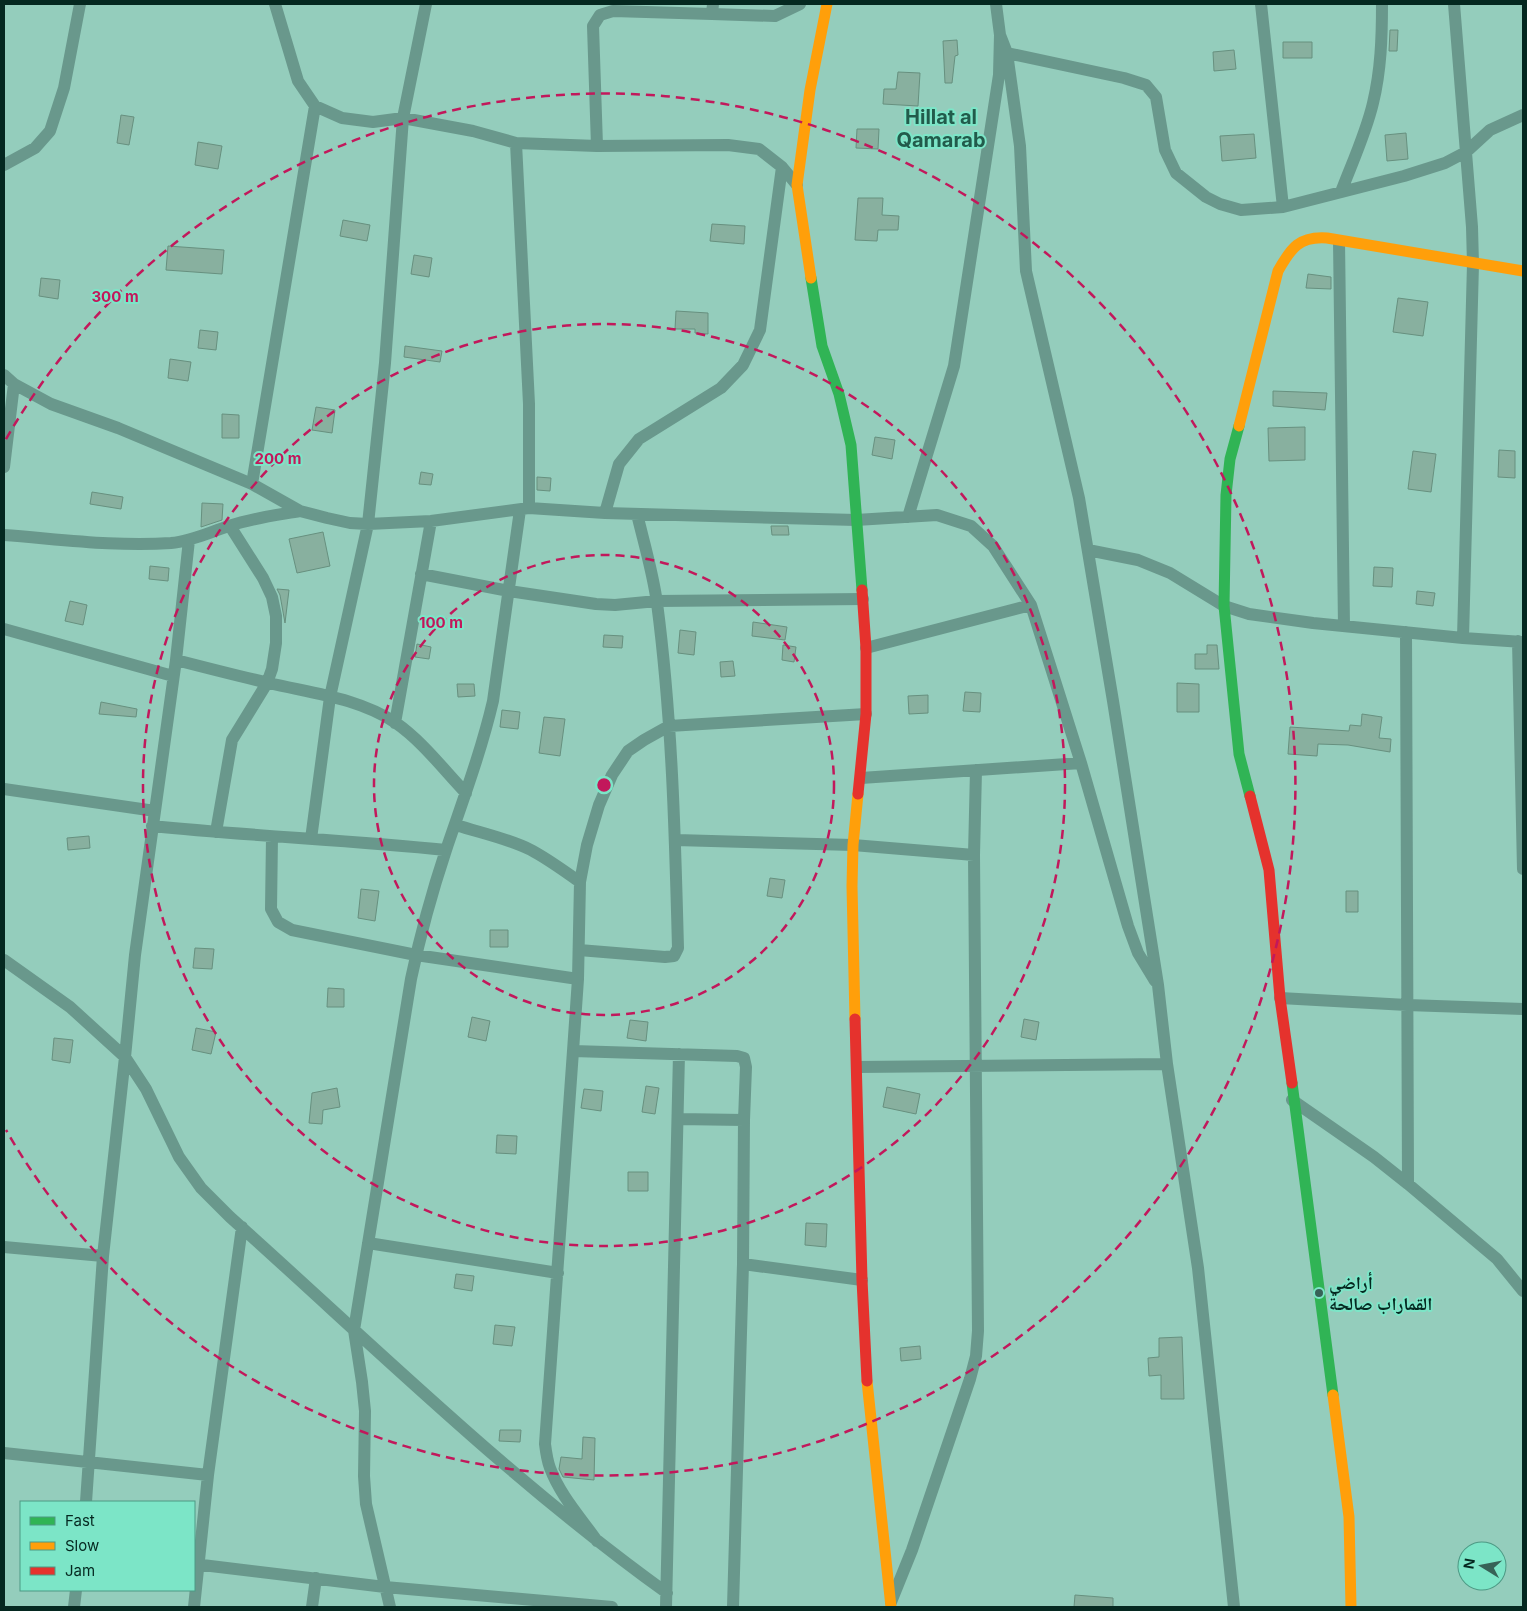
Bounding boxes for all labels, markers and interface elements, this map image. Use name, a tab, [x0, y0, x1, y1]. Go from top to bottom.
district label: Hillat al Qamarab	[896, 105, 986, 152]
text: 300 m	[91, 287, 139, 306]
text: 200 m	[255, 449, 301, 468]
text: 100 m	[419, 613, 463, 632]
centre of rings	[595, 776, 613, 794]
place label: أراضي القماراب صالحة	[1329, 1272, 1432, 1315]
marker: أراضي القماراب صالحة	[1313, 1287, 1325, 1299]
legend	[20, 1501, 195, 1591]
text: Fast	[65, 1511, 95, 1530]
text: Slow	[65, 1536, 99, 1555]
north arrow	[1457, 1541, 1507, 1591]
text: N	[1459, 1557, 1478, 1570]
text: Jam	[65, 1561, 95, 1580]

